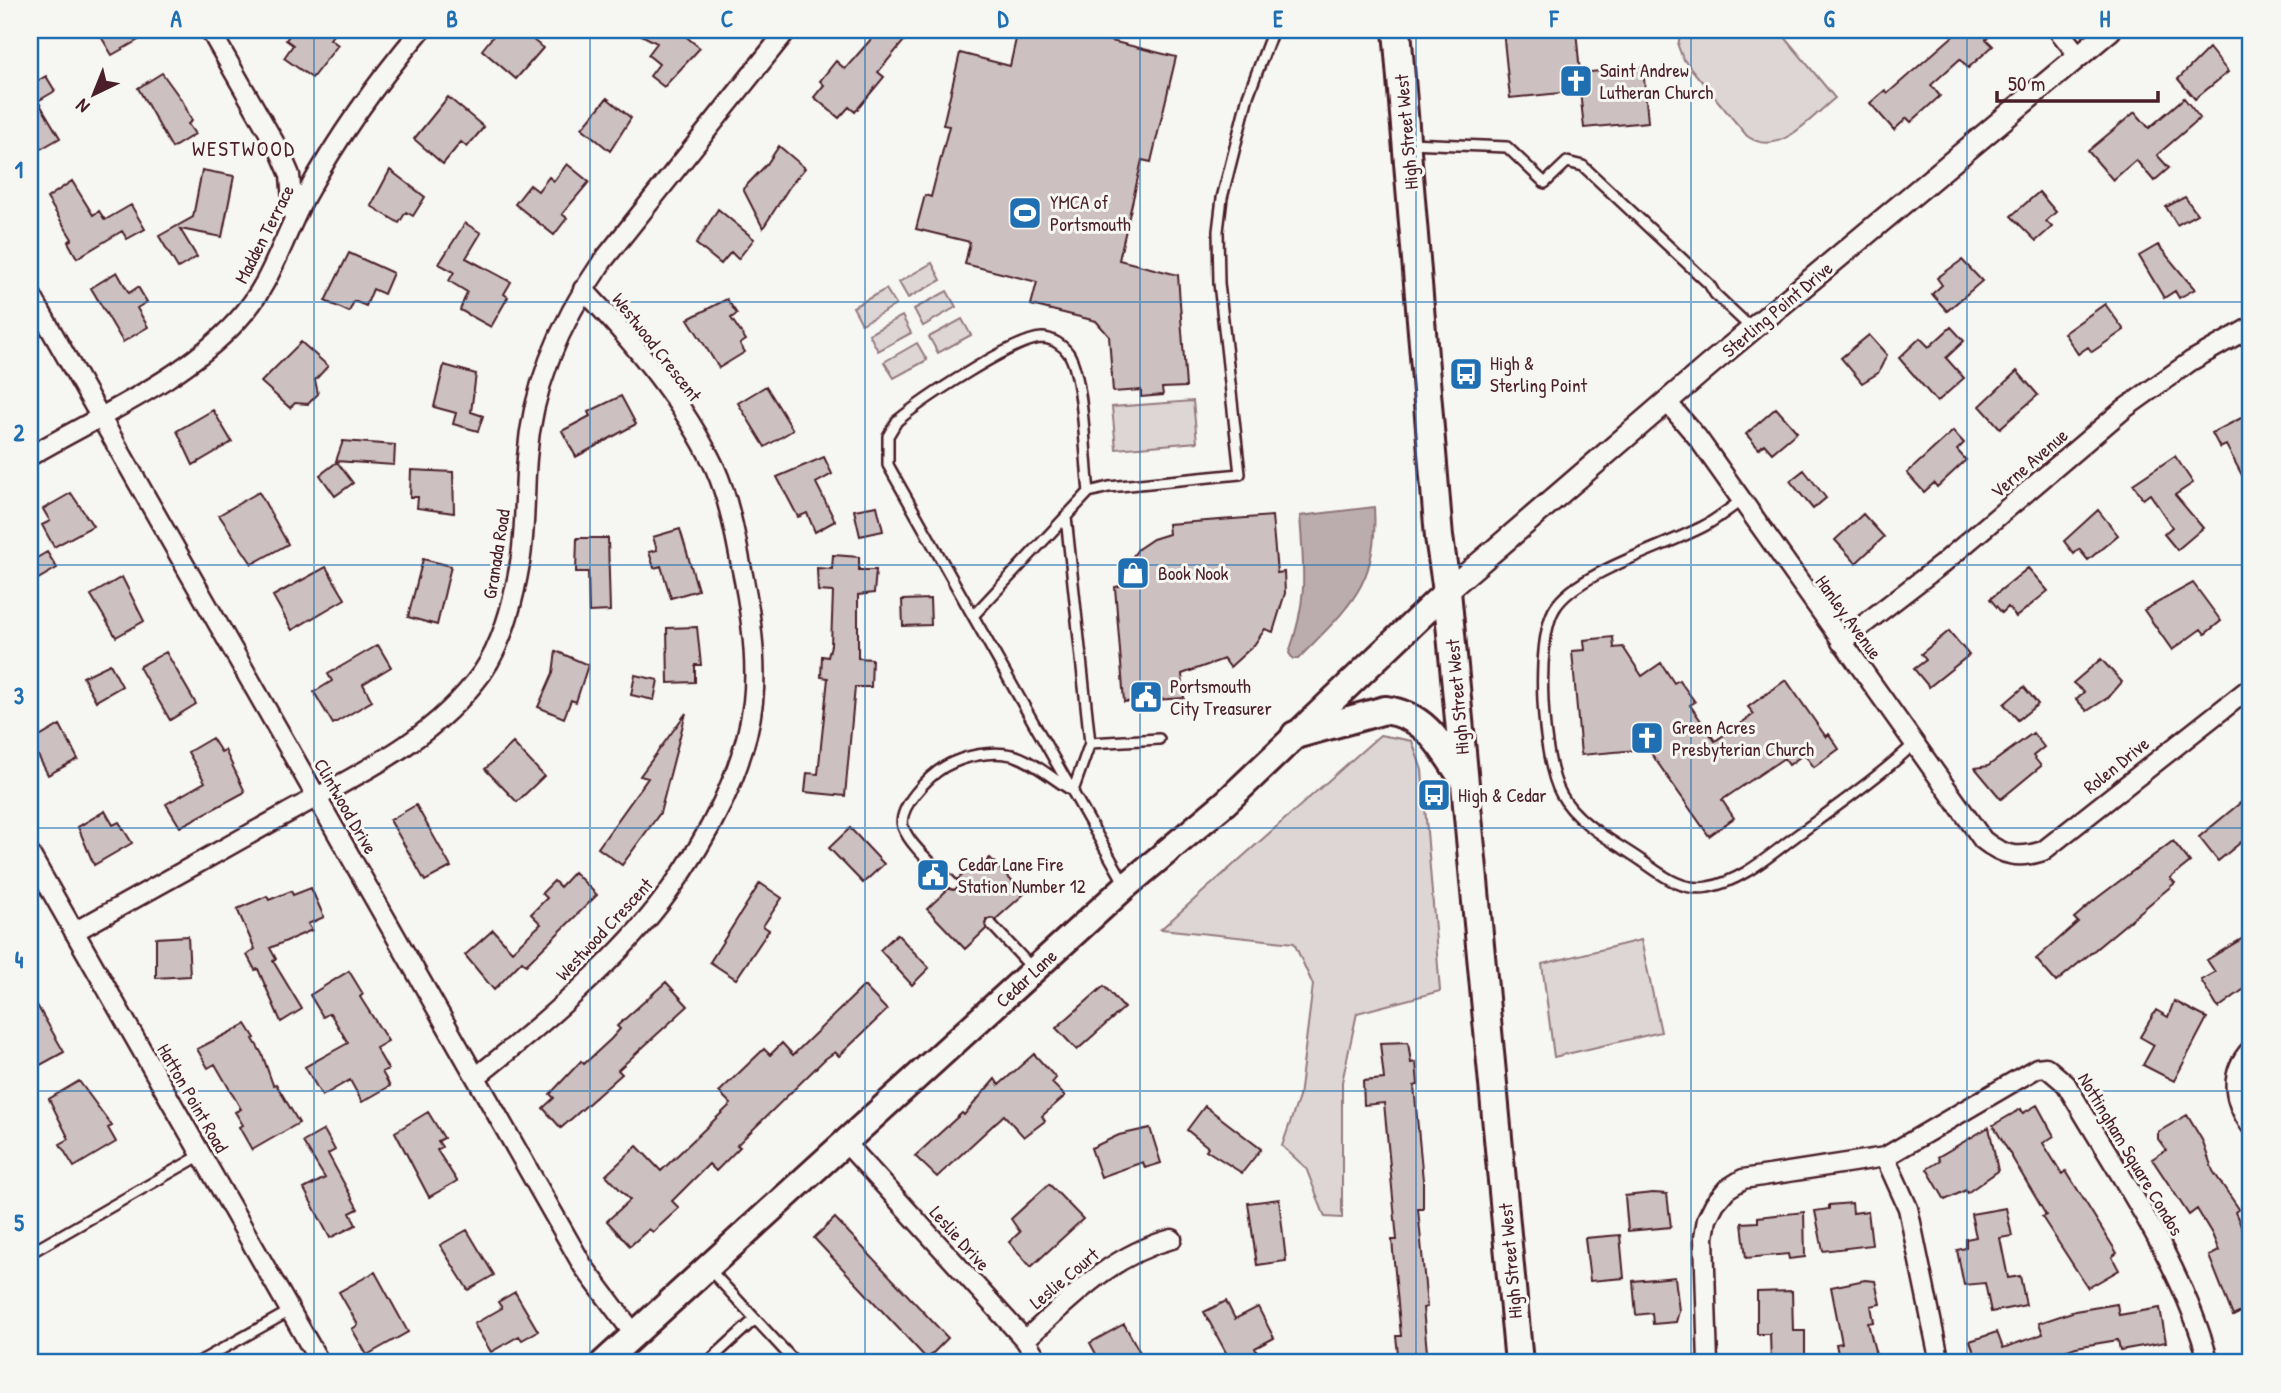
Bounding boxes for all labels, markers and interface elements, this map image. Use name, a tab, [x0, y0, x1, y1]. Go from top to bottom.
text: A	[170, 3, 182, 34]
text: B	[446, 3, 458, 34]
text: C	[721, 3, 733, 34]
text: D	[998, 3, 1010, 34]
text: E	[1273, 3, 1284, 34]
text: F	[1549, 3, 1560, 34]
text: G	[1823, 3, 1835, 34]
text: H	[2100, 3, 2111, 34]
place label: Saint Andrew Lutheran Church	[1600, 57, 1713, 105]
north arrow	[60, 60, 130, 130]
scale bar	[1997, 60, 2158, 104]
church icon: Saint Andrew Lutheran Church	[1557, 62, 1595, 100]
text: 50 m	[2008, 69, 2045, 98]
street label: High Street West	[1388, 73, 1424, 191]
text: N	[70, 93, 95, 119]
district label: WESTWOOD	[192, 134, 296, 163]
text: 1	[15, 154, 23, 185]
street label: Madden Terrace	[228, 180, 300, 288]
place label: YMCA of Portsmouth	[1050, 189, 1131, 237]
sports icon: YMCA of Portsmouth	[1006, 194, 1044, 232]
street label: Sterling Point Drive	[1716, 255, 1838, 363]
street label: Westwood Crescent	[606, 287, 708, 407]
place label: High & Sterling Point	[1490, 350, 1587, 398]
bus stop icon: High & Sterling Point	[1447, 355, 1485, 393]
text: 2	[14, 417, 25, 448]
street label: Verne Avenue	[1985, 422, 2073, 504]
street label: Granada Road	[476, 507, 516, 601]
shop icon: Book Nook	[1114, 554, 1152, 592]
place label: Book Nook	[1158, 560, 1229, 586]
street label: Hanley Avenue	[1810, 570, 1889, 665]
street label: High Street West	[1439, 638, 1475, 756]
place label: Portsmouth City Treasurer	[1170, 673, 1273, 721]
public building icon: Portsmouth City Treasurer	[1127, 678, 1165, 716]
text: 3	[14, 680, 24, 711]
place label: Green Acres Presbyterian Church	[1672, 714, 1814, 762]
church icon: Green Acres Presbyterian Church	[1628, 719, 1666, 757]
street label: Rolen Drive	[2078, 730, 2155, 800]
street label: Clintwood Drive	[308, 753, 384, 859]
bus stop icon: High & Cedar	[1415, 776, 1453, 814]
place label: High & Cedar	[1458, 782, 1547, 808]
place label: Cedar Lane Fire Station Number 12	[958, 851, 1086, 899]
public building icon: Cedar Lane Fire Station Number 12	[914, 856, 952, 894]
street label: Westwood Crescent	[550, 872, 659, 986]
street label: Cedar Lane	[990, 943, 1063, 1013]
text: 4	[15, 944, 24, 975]
street label: Hatton Point Road	[151, 1039, 235, 1158]
street label: Nottingham Square Condos	[2072, 1068, 2190, 1240]
street label: Leslie Drive	[924, 1200, 996, 1276]
street label: High Street West	[1492, 1202, 1528, 1320]
text: 5	[14, 1207, 24, 1238]
street label: Leslie Court	[1024, 1241, 1104, 1315]

